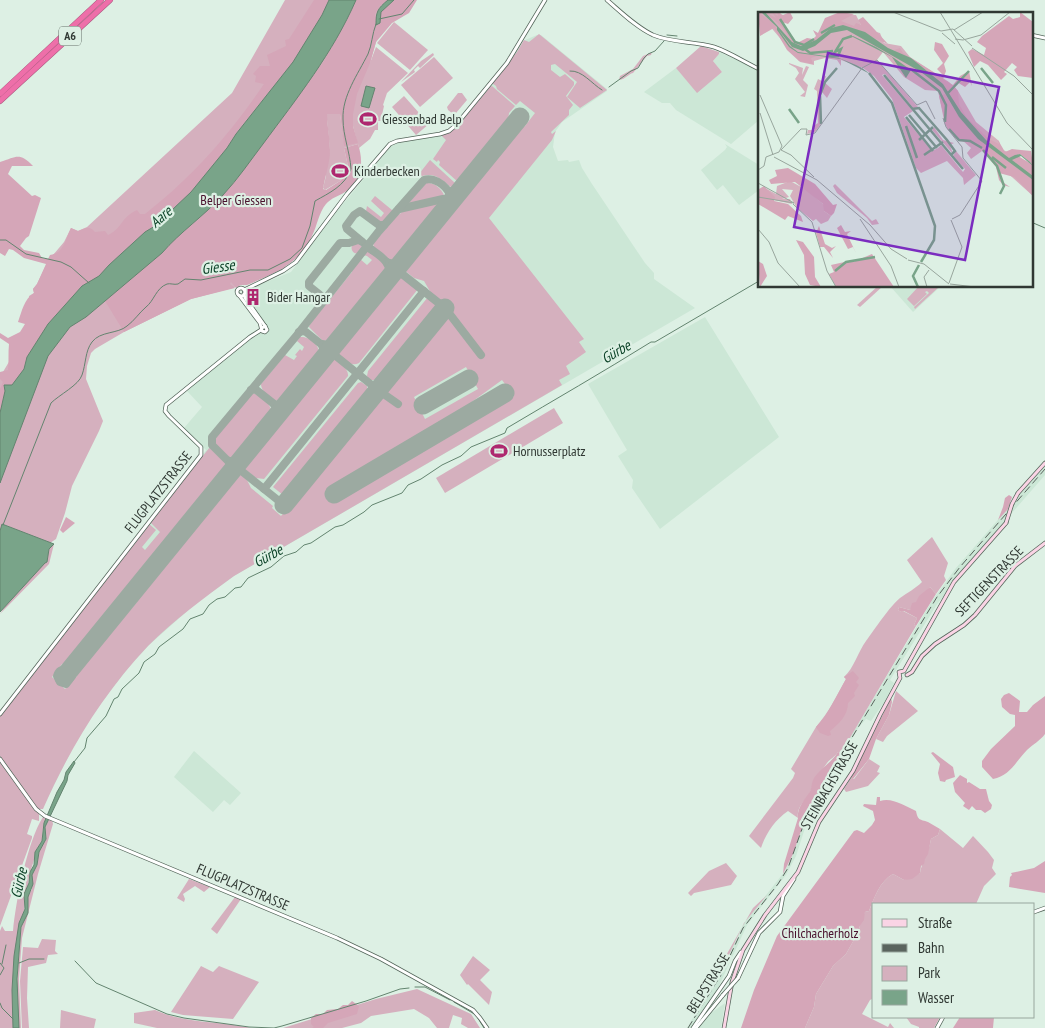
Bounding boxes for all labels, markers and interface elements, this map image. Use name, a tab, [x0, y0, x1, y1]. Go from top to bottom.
inset map	[758, 12, 1032, 288]
road number: A6	[59, 27, 81, 46]
sports icon: Giessenbad Belp	[358, 109, 378, 129]
place label: Giessenbad Belp	[382, 110, 462, 128]
sports icon: Kinderbecken	[330, 161, 350, 181]
place label: Kinderbecken	[354, 162, 420, 180]
park label: Belper Giessen	[200, 191, 272, 209]
water label: Aare	[146, 201, 176, 231]
water label: Giesse	[200, 255, 236, 278]
building icon: Bider Hangar	[243, 287, 263, 307]
place label: Bider Hangar	[267, 288, 330, 306]
water label: Gürbe	[598, 335, 634, 367]
sports icon: Hornusserplatz	[489, 441, 509, 461]
place label: Hornusserplatz	[513, 442, 586, 460]
street label: FLUGPLATZSTRASSE	[120, 447, 196, 537]
water label: Gürbe	[250, 539, 286, 571]
street label: SEFTIGENSTRASSE	[951, 542, 1027, 620]
street label: STEINBACHSTRASSE	[796, 738, 862, 832]
street label: FLUGPLATZSTRASSE	[194, 859, 292, 915]
water label: Gürbe	[6, 865, 31, 900]
legend	[872, 903, 1035, 1018]
text: Straße	[918, 913, 952, 932]
park label: Chilchacherholz	[782, 924, 858, 942]
text: Bahn	[918, 938, 944, 957]
street label: BELPSTRASSE	[682, 949, 734, 1017]
text: Park	[918, 963, 940, 982]
text: Wasser	[918, 988, 955, 1007]

